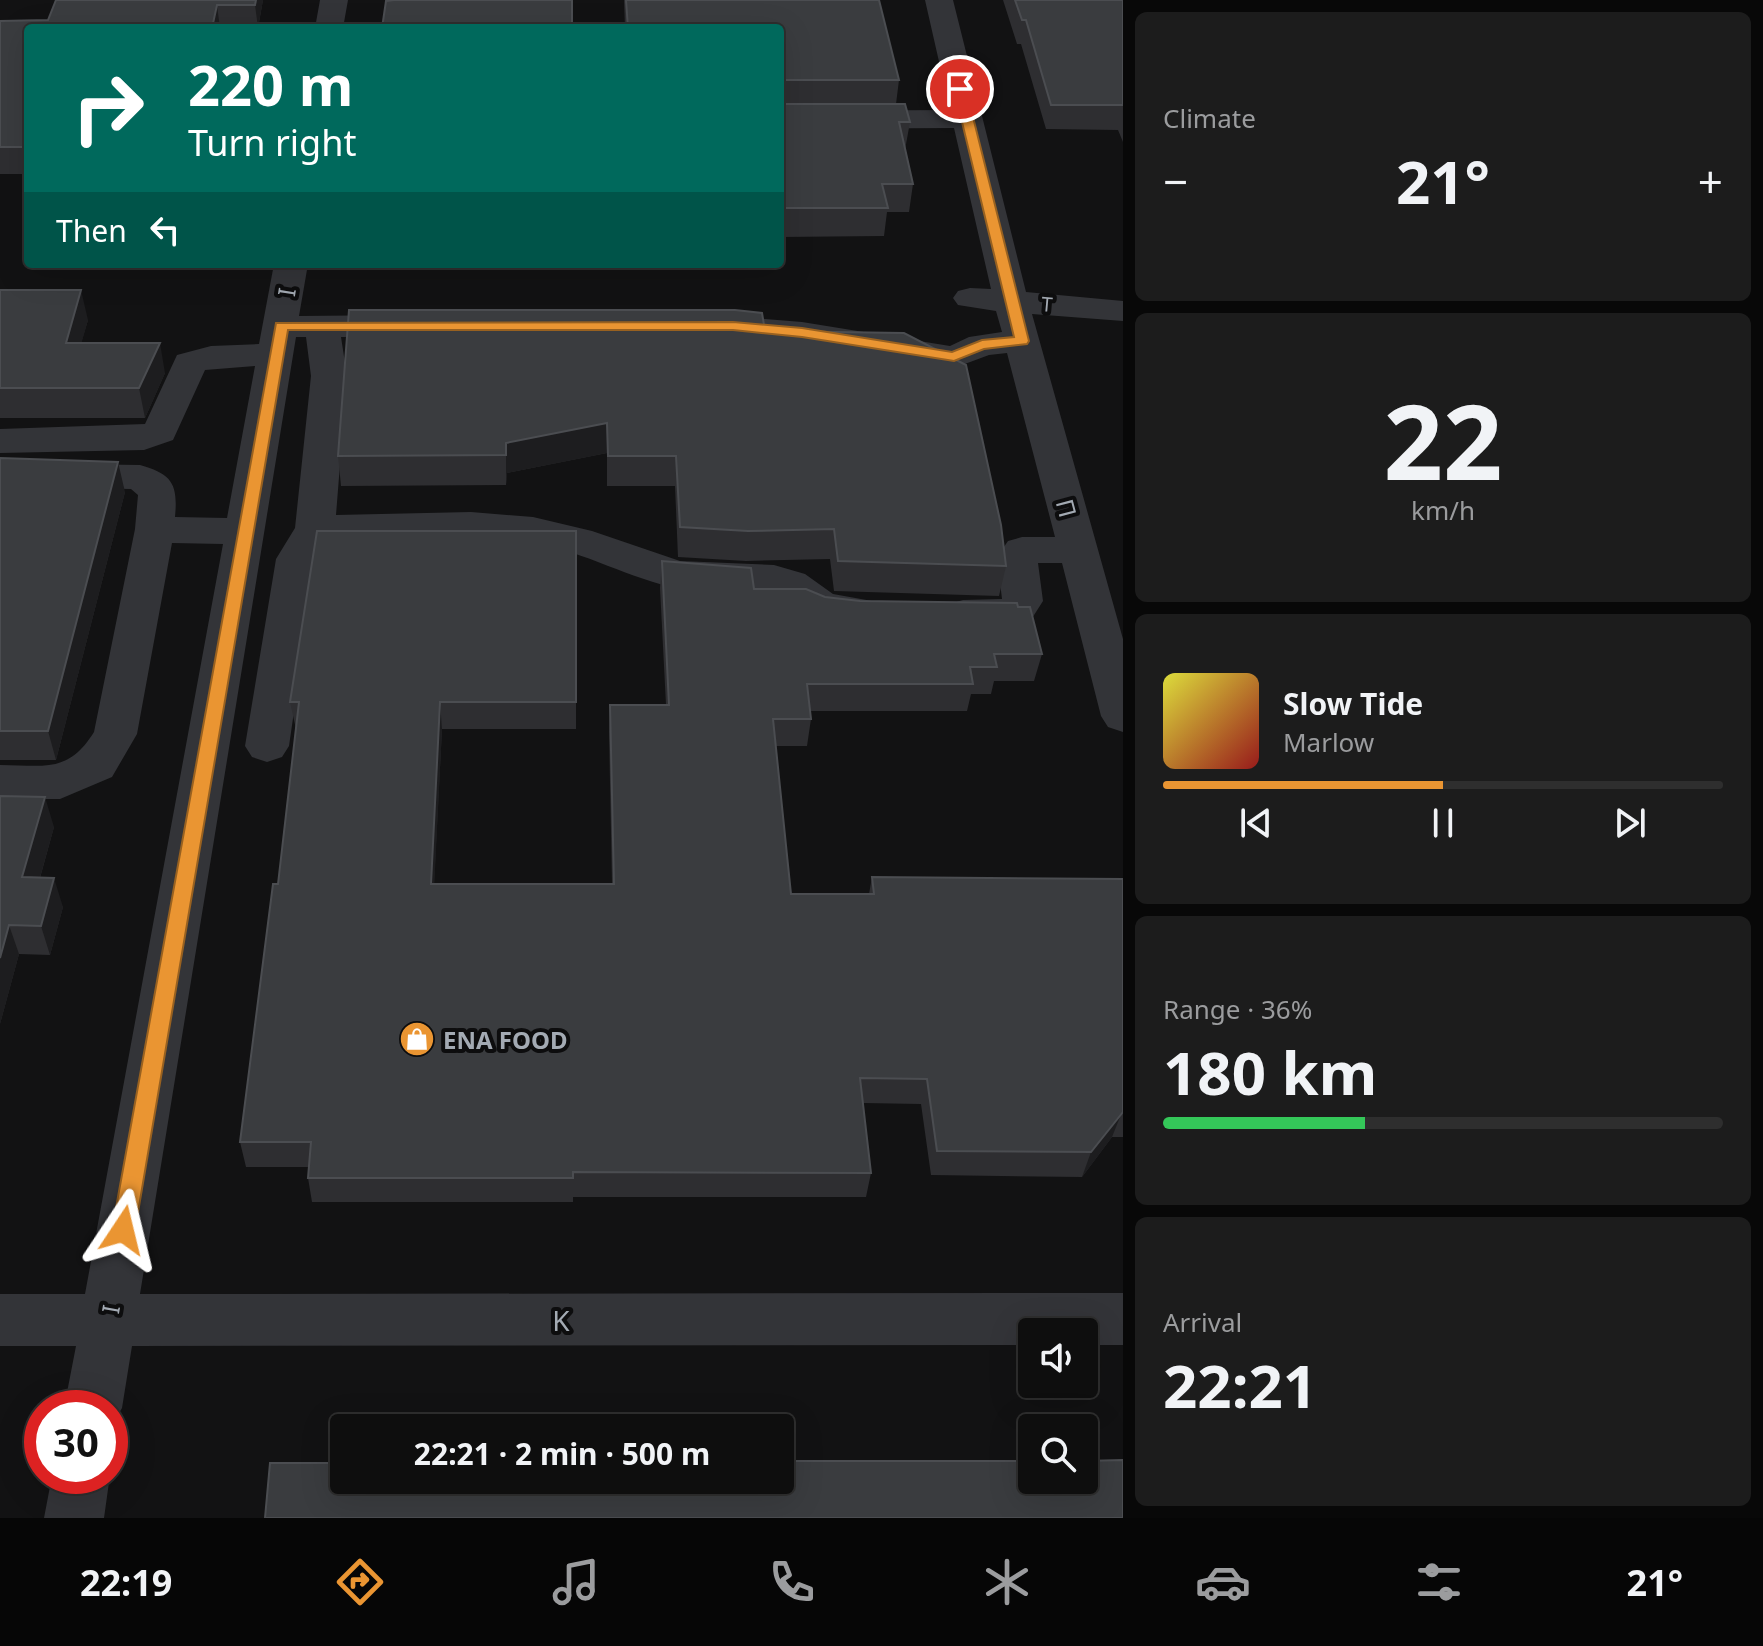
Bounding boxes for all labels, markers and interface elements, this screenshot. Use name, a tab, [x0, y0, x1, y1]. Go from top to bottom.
text: 220 m	[188, 46, 353, 122]
pin	[926, 55, 994, 123]
icon: right	[56, 56, 160, 160]
icon: arrive	[938, 67, 982, 111]
text: Climate	[1163, 100, 1256, 136]
text: Turn right	[188, 118, 356, 167]
text: 21°	[1396, 140, 1490, 222]
text: −	[1163, 151, 1188, 211]
text: +	[1698, 151, 1723, 211]
icon: left	[143, 208, 187, 252]
text: Then	[56, 210, 127, 251]
street label: Ι	[269, 285, 303, 299]
street label: Τ	[1040, 290, 1054, 318]
text: 22	[1384, 369, 1502, 510]
text: km/h	[1411, 492, 1475, 528]
street label: Π	[1049, 495, 1085, 521]
text: Slow Tide	[1283, 683, 1423, 724]
text: Marlow	[1283, 724, 1374, 760]
icon: previous	[1234, 801, 1278, 845]
icon: pause	[1421, 801, 1465, 845]
icon: next	[1608, 801, 1652, 845]
text: Range · 36%	[1163, 991, 1312, 1027]
shop icon: ENA FOOD	[398, 1020, 436, 1058]
place label: ENA FOOD	[443, 1023, 568, 1056]
text: 180 km	[1163, 1031, 1377, 1113]
position arrow	[81, 1188, 165, 1272]
street label: Κ	[552, 1301, 570, 1339]
street label: Ι	[93, 1302, 127, 1316]
text: Arrival	[1163, 1304, 1242, 1340]
map controls	[1018, 1318, 1098, 1494]
button: sound	[1018, 1318, 1098, 1398]
text: 22:21	[1163, 1344, 1317, 1426]
speed limit sign: 30	[24, 1390, 128, 1494]
button: search	[1018, 1414, 1098, 1494]
text: 22:21 · 2 min · 500 m	[414, 1433, 710, 1474]
icon: directions	[332, 1554, 388, 1610]
icon: music	[548, 1554, 604, 1610]
icon: phone	[764, 1554, 820, 1610]
icon: climate	[979, 1554, 1035, 1610]
icon: car	[1195, 1554, 1251, 1610]
icon: filters	[1411, 1554, 1467, 1610]
text: 22:19	[80, 1558, 172, 1607]
text: 21°	[1627, 1558, 1683, 1607]

